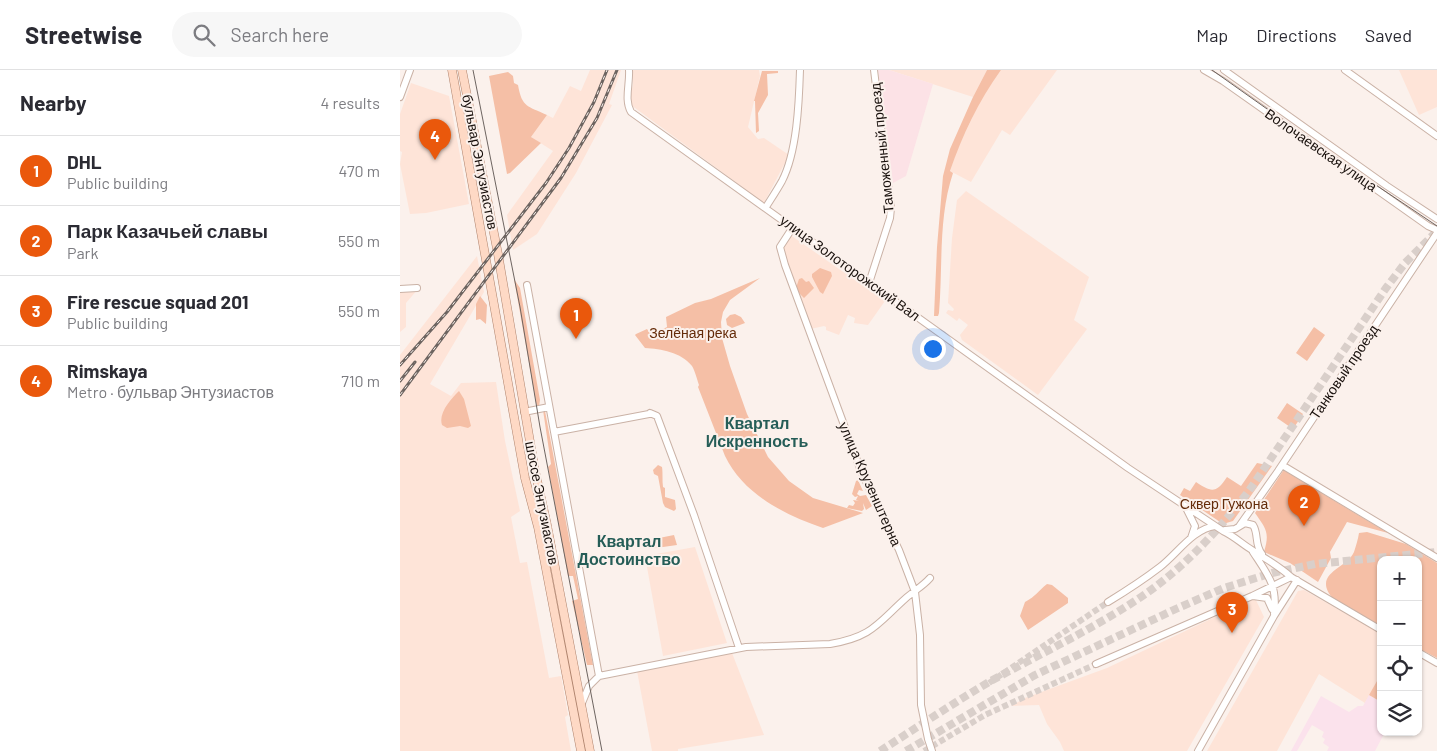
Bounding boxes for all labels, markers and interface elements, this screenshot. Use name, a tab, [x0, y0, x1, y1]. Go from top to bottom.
search box	[172, 12, 522, 57]
text: Streetwise	[25, 20, 142, 49]
icon: search	[190, 21, 218, 49]
text: Search here	[230, 23, 329, 46]
text: Map	[1196, 24, 1228, 46]
text: Directions	[1256, 24, 1337, 46]
text: Saved	[1365, 24, 1412, 46]
street label: Таможенный проезд	[866, 82, 897, 214]
text: Nearby	[20, 90, 86, 115]
text: 4 results	[320, 93, 380, 112]
street label: бульвар Энтузиастов	[459, 93, 502, 231]
street label: Волочаевская улица	[1262, 105, 1381, 195]
pin: 4	[419, 119, 451, 160]
text: DHL	[67, 150, 102, 173]
text: 1	[33, 161, 39, 180]
text: 470 m	[339, 161, 380, 180]
text: Public building	[67, 173, 168, 192]
street label: улица Золоторожский Вал	[777, 211, 924, 324]
text: Парк Казачьей славы	[67, 219, 268, 242]
text: 2	[32, 231, 40, 250]
text: 550 m	[338, 231, 380, 250]
text: Park	[67, 243, 98, 262]
text: Fire rescue squad 201	[67, 290, 249, 313]
pin: 1	[560, 298, 592, 339]
text: 3	[32, 301, 40, 320]
text: 550 m	[338, 301, 380, 320]
text: Public building	[67, 313, 168, 332]
street label: Танковый проезд	[1306, 321, 1382, 422]
park label: Зелёная река	[649, 324, 737, 341]
your location	[920, 336, 946, 362]
text: Rimskaya	[67, 359, 147, 382]
text: 4	[31, 371, 41, 390]
text: 710 m	[341, 371, 380, 390]
text: Metro · бульвар Энтузиастов	[67, 382, 274, 401]
district label: Квартал Искренность	[706, 413, 808, 450]
street label: улица Крузенштерна	[835, 419, 906, 549]
street label: шоссе Энтузиастов	[522, 440, 563, 566]
pin: 2	[1288, 485, 1320, 526]
park label: Сквер Гужона	[1180, 495, 1268, 512]
district label: Квартал Достоинство	[577, 531, 681, 568]
map controls	[1377, 556, 1422, 736]
button: +	[1377, 556, 1422, 601]
pin: 3	[1216, 592, 1248, 633]
button: −	[1377, 601, 1422, 646]
button: locate	[1377, 646, 1422, 691]
button: layers	[1377, 691, 1422, 736]

